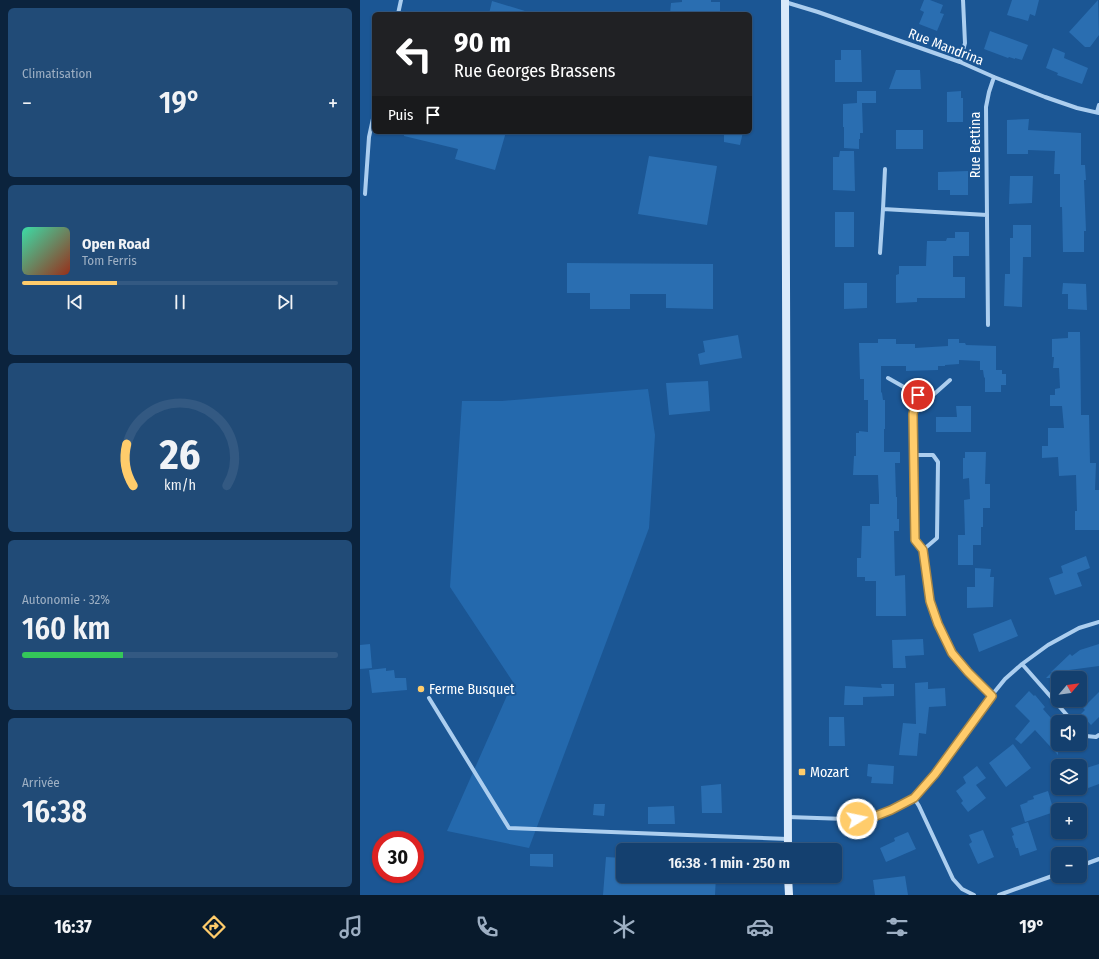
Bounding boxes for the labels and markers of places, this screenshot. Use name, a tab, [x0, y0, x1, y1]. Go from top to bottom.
pin	[901, 378, 935, 412]
place label: Ferme Busquet	[429, 681, 515, 698]
marker: Ferme Busquet	[416, 684, 426, 694]
place label: Mozart	[810, 764, 849, 781]
marker: Mozart	[797, 767, 807, 777]

